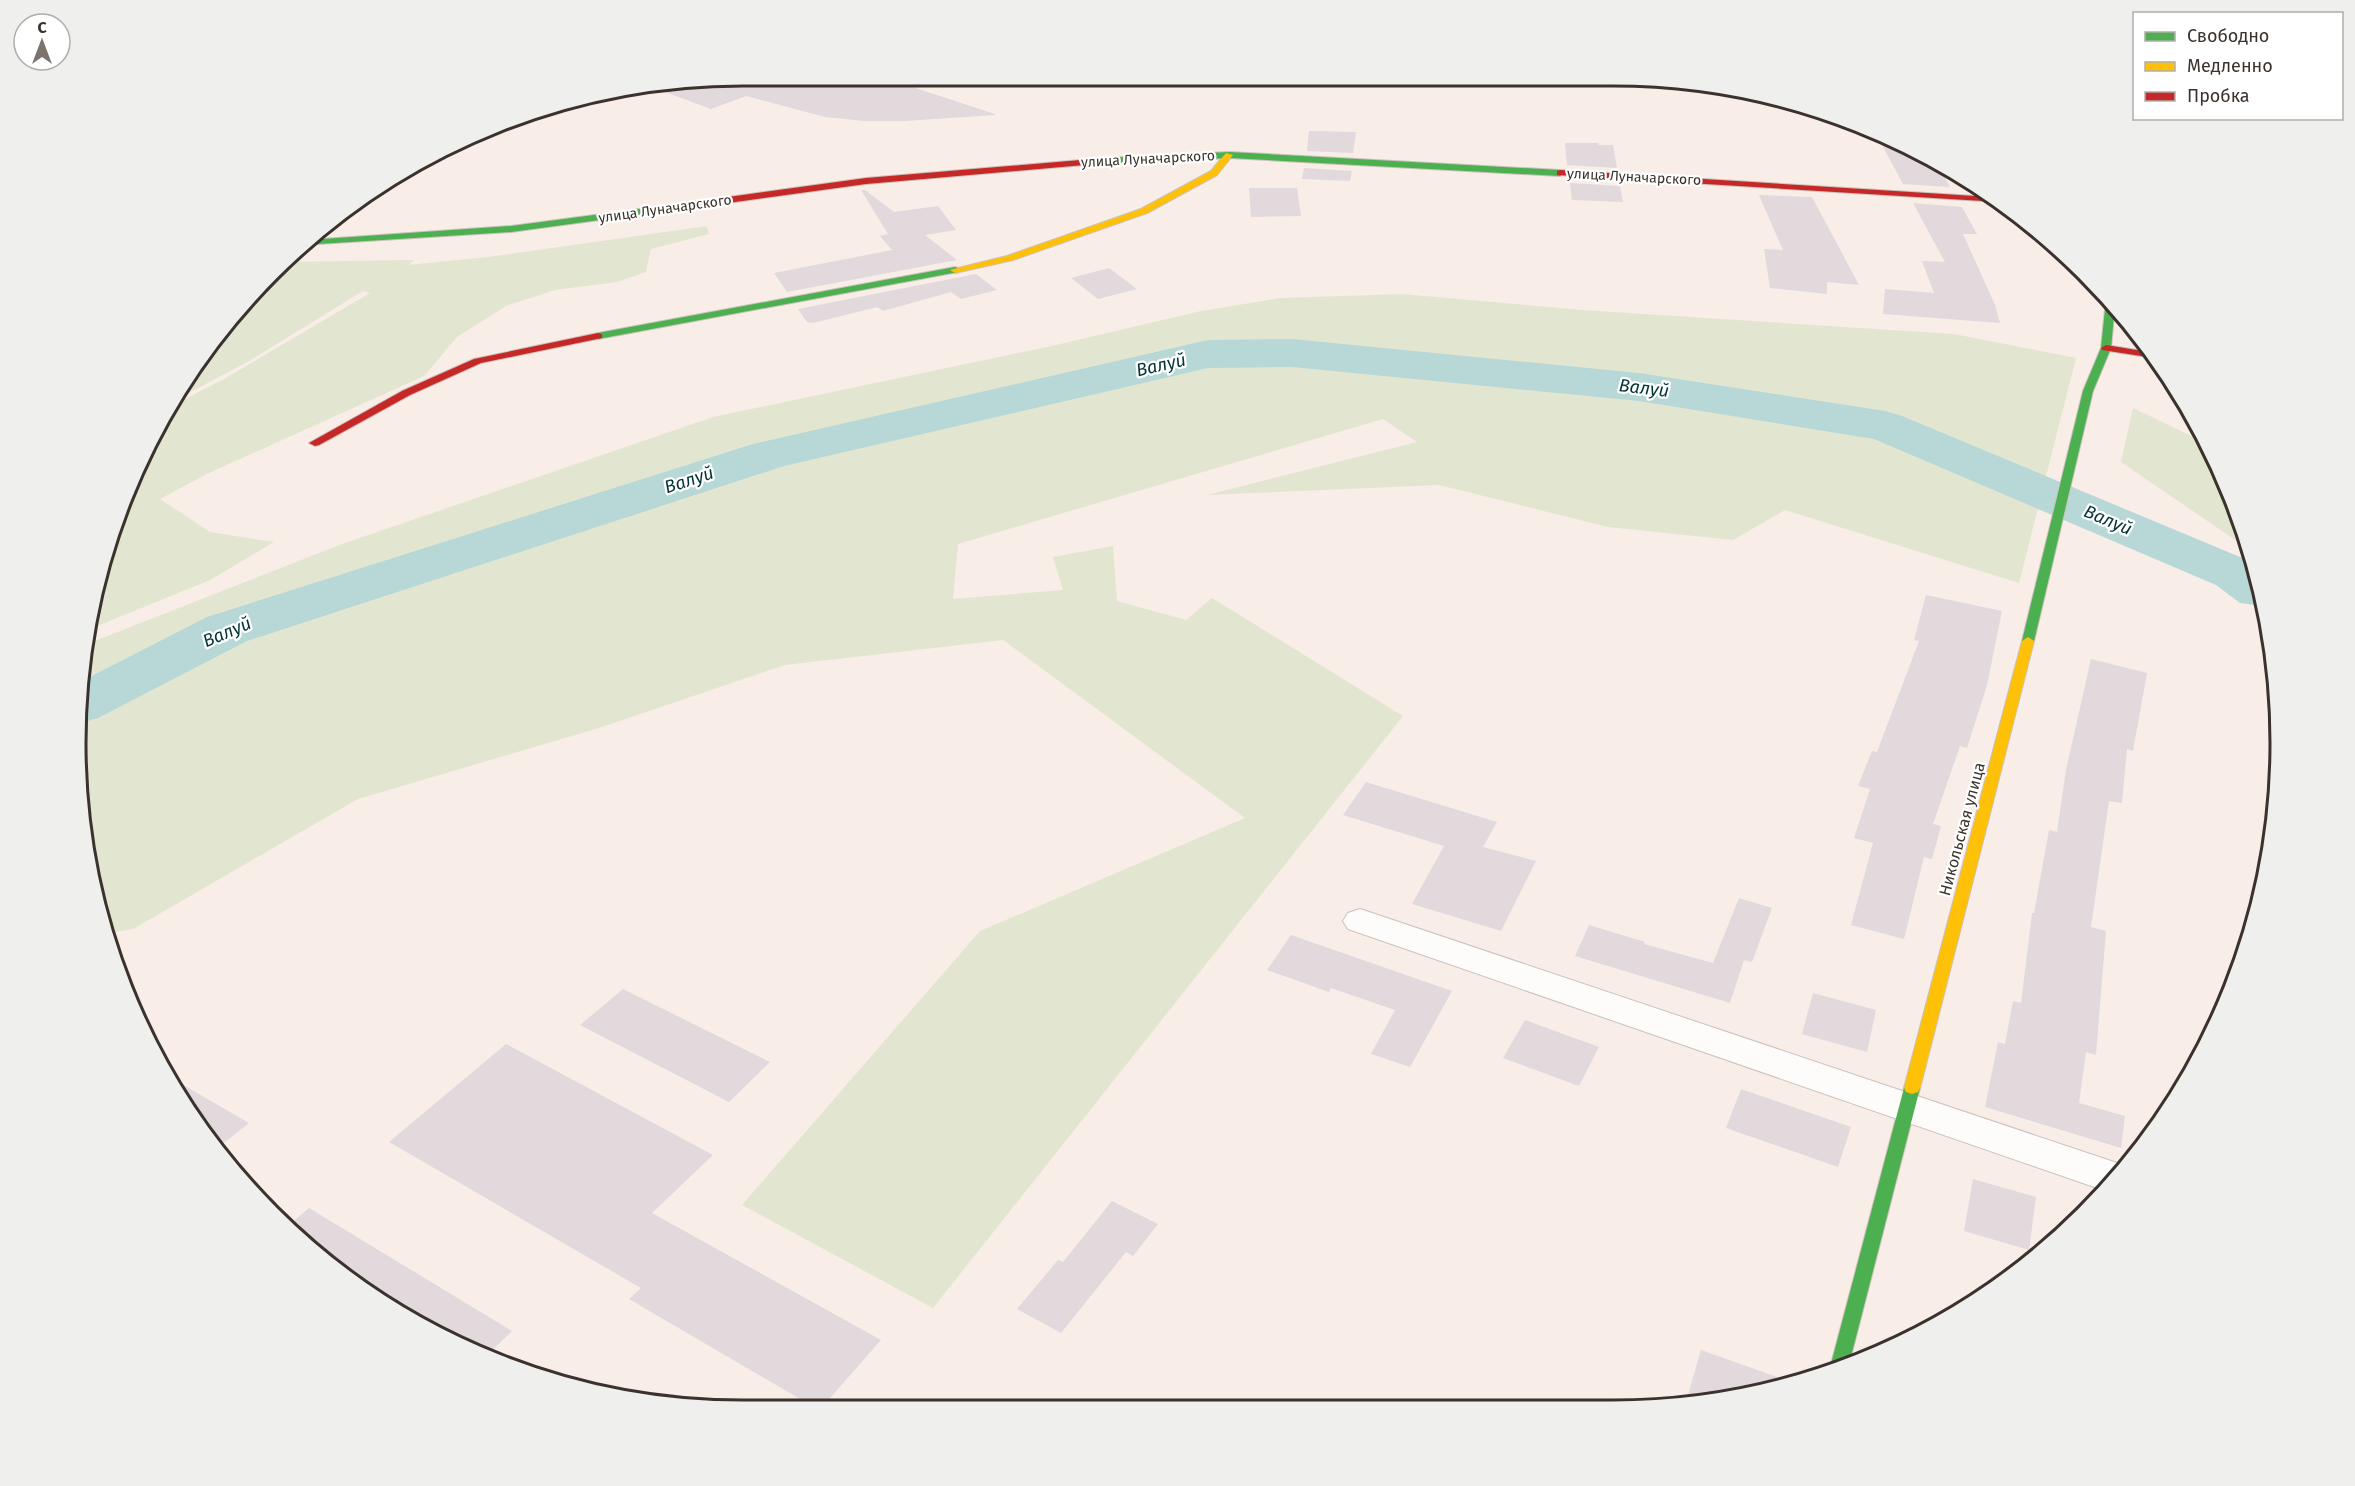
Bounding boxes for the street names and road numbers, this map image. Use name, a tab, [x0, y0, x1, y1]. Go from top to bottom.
street label: улица Луначарского	[1081, 147, 1215, 171]
street label: улица Луначарского	[1567, 165, 1701, 189]
street label: улица Луначарского	[597, 191, 733, 227]
street label: Никольская улица	[1935, 760, 1989, 898]

